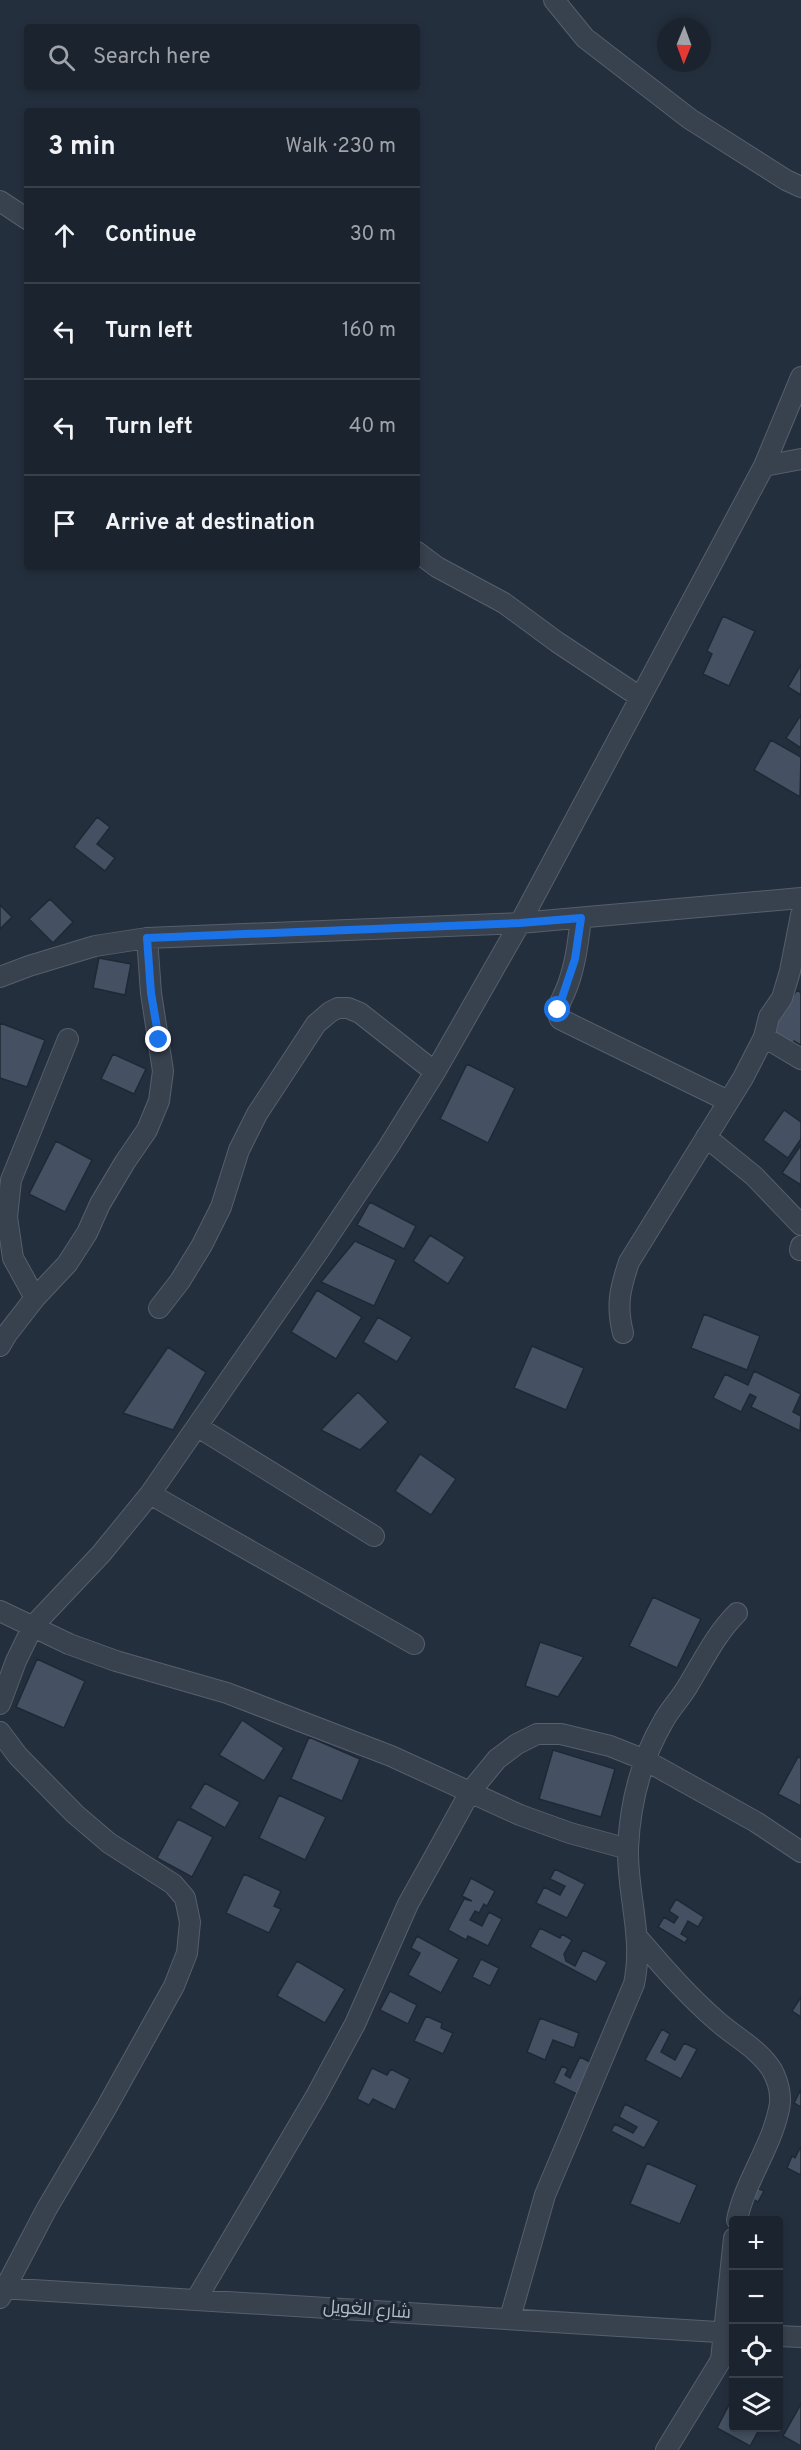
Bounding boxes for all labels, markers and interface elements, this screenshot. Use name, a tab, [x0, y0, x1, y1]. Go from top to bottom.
north arrow	[657, 18, 711, 72]
search box	[24, 24, 420, 90]
icon: search	[45, 41, 78, 74]
text: Search here	[93, 44, 211, 71]
text: 3 min	[48, 131, 116, 164]
text: Walk · 230 m	[285, 134, 396, 160]
icon: ahead	[48, 219, 81, 252]
text: Continue	[105, 222, 196, 249]
text: 30 m	[350, 222, 396, 248]
icon: left	[48, 315, 81, 348]
text: Turn left	[105, 318, 193, 345]
text: 160 m	[342, 318, 396, 344]
icon: left	[48, 411, 81, 444]
text: Turn left	[105, 414, 193, 441]
text: 40 m	[349, 414, 396, 440]
icon: arrive	[48, 507, 81, 540]
text: Arrive at destination	[105, 510, 315, 537]
route start	[544, 996, 570, 1022]
route end	[145, 1026, 171, 1052]
map controls	[729, 2216, 783, 2432]
button: +	[729, 2216, 783, 2270]
button: −	[729, 2270, 783, 2324]
street label: شارع الغويل	[322, 2296, 412, 2325]
button: locate	[729, 2324, 783, 2378]
button: layers	[729, 2378, 783, 2432]

